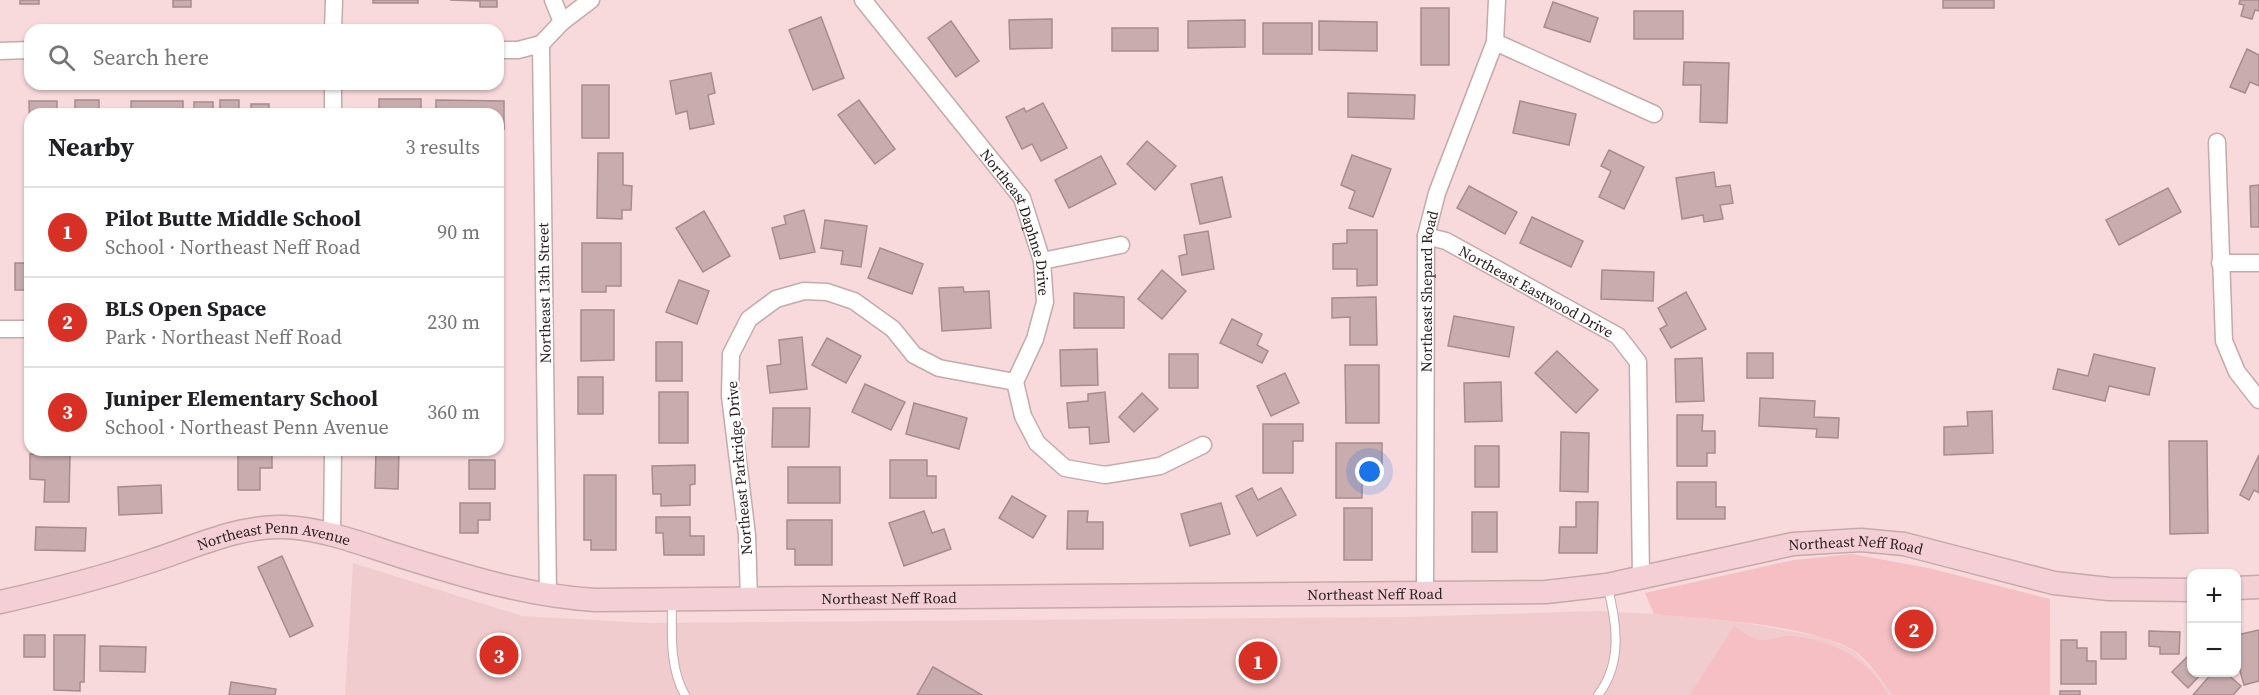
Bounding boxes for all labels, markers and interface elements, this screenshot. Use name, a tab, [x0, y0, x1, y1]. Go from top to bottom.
search box	[24, 24, 504, 90]
icon: search	[45, 41, 78, 74]
text: Search here	[93, 42, 209, 72]
text: Nearby	[48, 129, 134, 165]
text: 3 results	[405, 133, 480, 161]
street label: Northeast Daphne Drive	[976, 144, 1055, 297]
text: Pilot Butte Middle School	[105, 203, 361, 233]
street label: Northeast Shepard Road	[1415, 208, 1443, 372]
text: 1	[62, 218, 73, 246]
text: 90 m	[437, 218, 480, 246]
street label: Northeast 13th Street	[532, 222, 556, 364]
text: School · Northeast Neff Road	[105, 233, 360, 261]
street label: Northeast Eastwood Drive	[1455, 240, 1618, 342]
text: BLS Open Space	[105, 293, 266, 323]
text: 2	[62, 308, 73, 336]
text: 230 m	[427, 308, 480, 336]
text: Park · Northeast Neff Road	[105, 323, 342, 351]
street label: Northeast Parkridge Drive	[721, 380, 757, 556]
text: Juniper Elementary School	[105, 383, 378, 413]
text: 3	[62, 398, 73, 426]
text: 360 m	[427, 398, 480, 426]
text: School · Northeast Penn Avenue	[105, 413, 389, 441]
your location	[1355, 457, 1384, 486]
street label: Northeast Penn Avenue	[194, 516, 354, 555]
street label: Northeast Neff Road	[1788, 529, 1926, 559]
map controls	[2187, 569, 2241, 677]
button: +	[2187, 569, 2241, 623]
street label: Northeast Neff Road	[1307, 582, 1443, 605]
street label: Northeast Neff Road	[821, 586, 957, 609]
pin: 2	[1894, 606, 1934, 652]
button: −	[2187, 623, 2241, 677]
pin: 3	[480, 632, 518, 678]
pin: 1	[1238, 638, 1278, 684]

